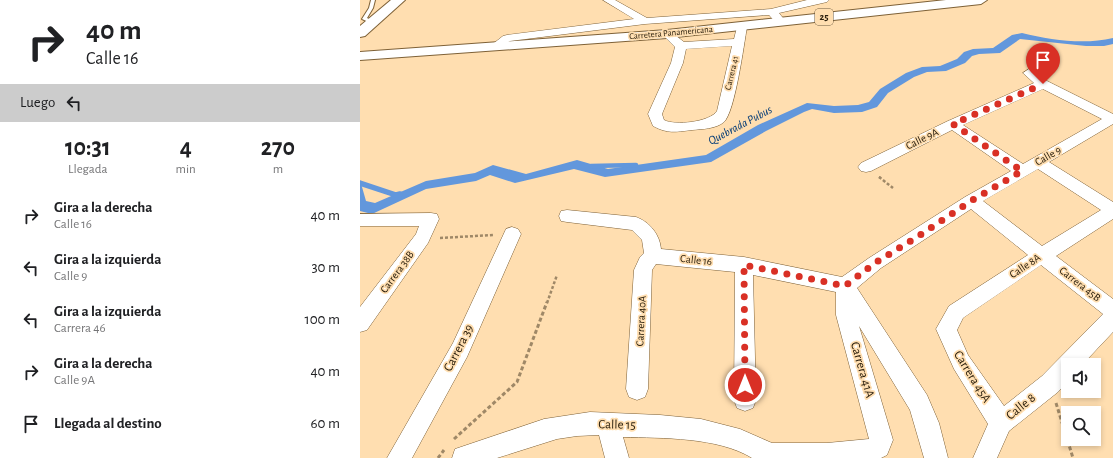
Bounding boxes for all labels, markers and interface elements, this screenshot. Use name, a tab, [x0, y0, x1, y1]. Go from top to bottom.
road number: 25	[815, 9, 833, 25]
icon: right	[20, 16, 72, 68]
text: 40 m	[86, 17, 142, 45]
street label: Carretera Panamericana	[629, 25, 713, 41]
pin	[1026, 43, 1060, 84]
icon: arrive	[1032, 49, 1054, 71]
text: Calle 16	[86, 50, 139, 68]
street label: Carrera 41	[724, 55, 740, 91]
icon: left	[63, 92, 85, 114]
text: Luego	[20, 95, 55, 110]
water label: Quebrada Pubus	[706, 103, 775, 148]
street label: Calle 9A	[904, 126, 941, 152]
text: 10:31	[65, 136, 111, 160]
text: 4	[180, 136, 192, 160]
text: 270	[261, 136, 295, 160]
street label: Calle 9	[1033, 144, 1063, 168]
text: Llegada	[68, 163, 107, 176]
text: min	[176, 163, 196, 176]
text: m	[273, 163, 283, 176]
text: Gira a la derecha	[54, 200, 153, 215]
icon: right	[20, 205, 42, 227]
text: 40 m	[310, 208, 340, 223]
text: Calle 16	[54, 218, 92, 231]
street label: Carrera 38B	[378, 249, 416, 295]
street label: Calle 8A	[1008, 251, 1043, 280]
text: Gira a la izquierda	[54, 252, 161, 267]
street label: Calle 16	[679, 253, 713, 267]
icon: left	[20, 257, 42, 279]
text: 30 m	[311, 260, 340, 275]
street label: Carrera 45B	[1057, 265, 1103, 303]
text: Calle 9	[54, 270, 87, 283]
street label: Carrera 40A	[634, 295, 648, 347]
text: Gira a la izquierda	[54, 304, 161, 319]
icon: left	[20, 309, 42, 331]
text: 100 m	[305, 312, 340, 327]
text: Carrera 46	[54, 322, 106, 335]
street label: Carrera 39	[442, 322, 476, 374]
street label: Carrera 41A	[848, 341, 876, 400]
street label: Carrera 45A	[951, 349, 993, 406]
text: Gira a la derecha	[54, 356, 153, 371]
map controls	[1061, 358, 1101, 446]
button: sound	[1061, 358, 1101, 398]
icon: right	[20, 361, 42, 383]
text: 40 m	[310, 364, 340, 379]
position arrow	[724, 364, 766, 406]
text: Calle 9A	[54, 374, 95, 387]
street label: Calle 8	[1004, 391, 1038, 423]
button: search	[1061, 406, 1101, 446]
icon: arrive	[20, 413, 42, 435]
text: Llegada al destino	[54, 416, 162, 431]
text: 60 m	[311, 416, 340, 431]
street label: Calle 15	[598, 418, 636, 432]

